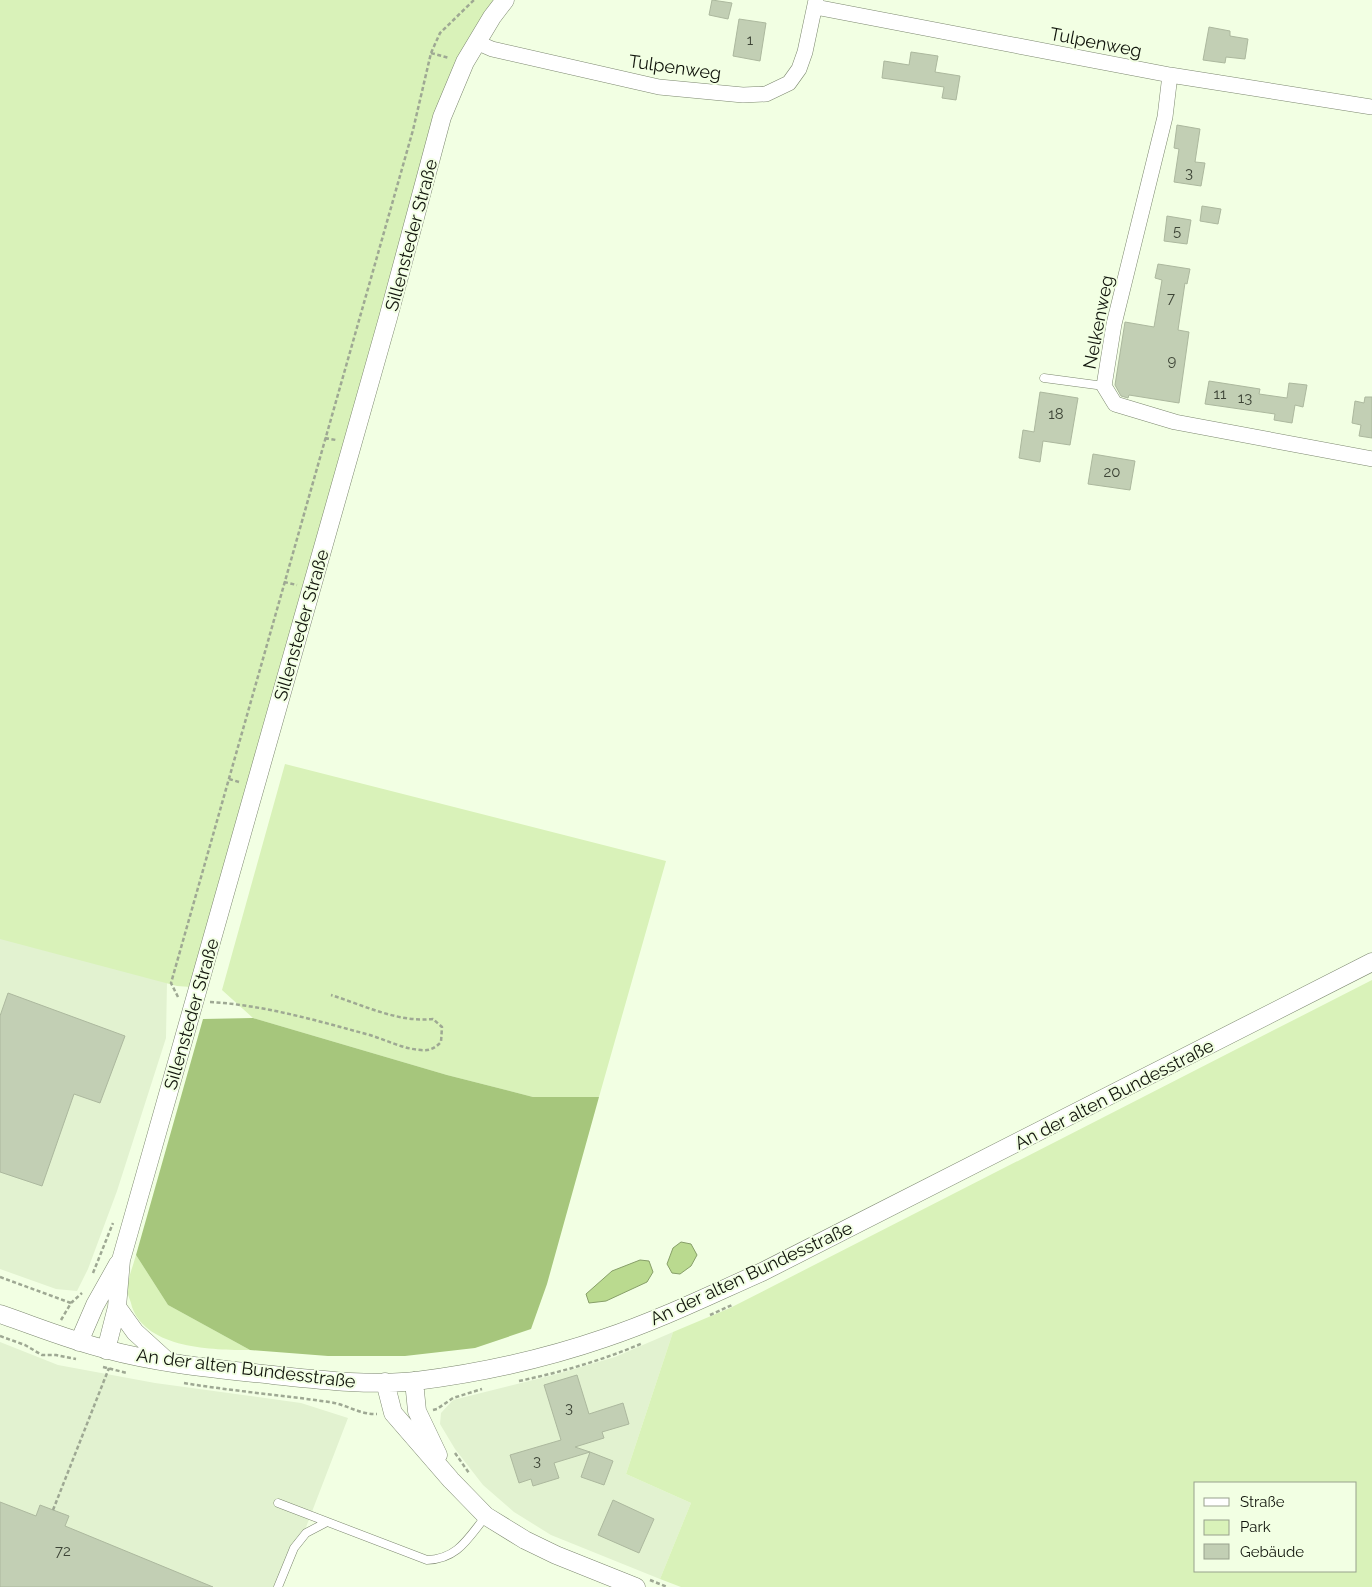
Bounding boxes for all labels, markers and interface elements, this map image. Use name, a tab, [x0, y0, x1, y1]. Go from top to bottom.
street label: Tulpenweg	[1048, 23, 1144, 61]
house number: 1	[747, 31, 754, 49]
street label: Tulpenweg	[627, 50, 723, 84]
street label: Sillensteder Straße	[381, 156, 441, 313]
house number: 3	[1185, 164, 1193, 182]
house number: 5	[1173, 222, 1181, 240]
street label: Nelkenweg	[1079, 273, 1117, 371]
house number: 7	[1167, 289, 1175, 307]
house number: 9	[1168, 352, 1177, 370]
house number: 11	[1214, 385, 1227, 403]
house number: 13	[1238, 389, 1252, 407]
house number: 18	[1048, 405, 1064, 423]
house number: 20	[1104, 463, 1121, 481]
street label: Sillensteder Straße	[269, 546, 333, 703]
street label: Sillensteder Straße	[159, 935, 223, 1092]
street label: An der alten Bundesstraße	[1011, 1034, 1217, 1153]
street label: An der alten Bundesstraße	[647, 1217, 856, 1329]
street label: An der alten Bundesstraße	[135, 1344, 357, 1392]
house number: 3	[565, 1399, 573, 1417]
house number: 3	[533, 1452, 541, 1470]
legend	[1194, 1482, 1357, 1572]
text: Straße	[1240, 1493, 1285, 1511]
text: Park	[1240, 1518, 1271, 1536]
house number: 72	[55, 1542, 71, 1560]
text: Gebäude	[1240, 1543, 1304, 1561]

